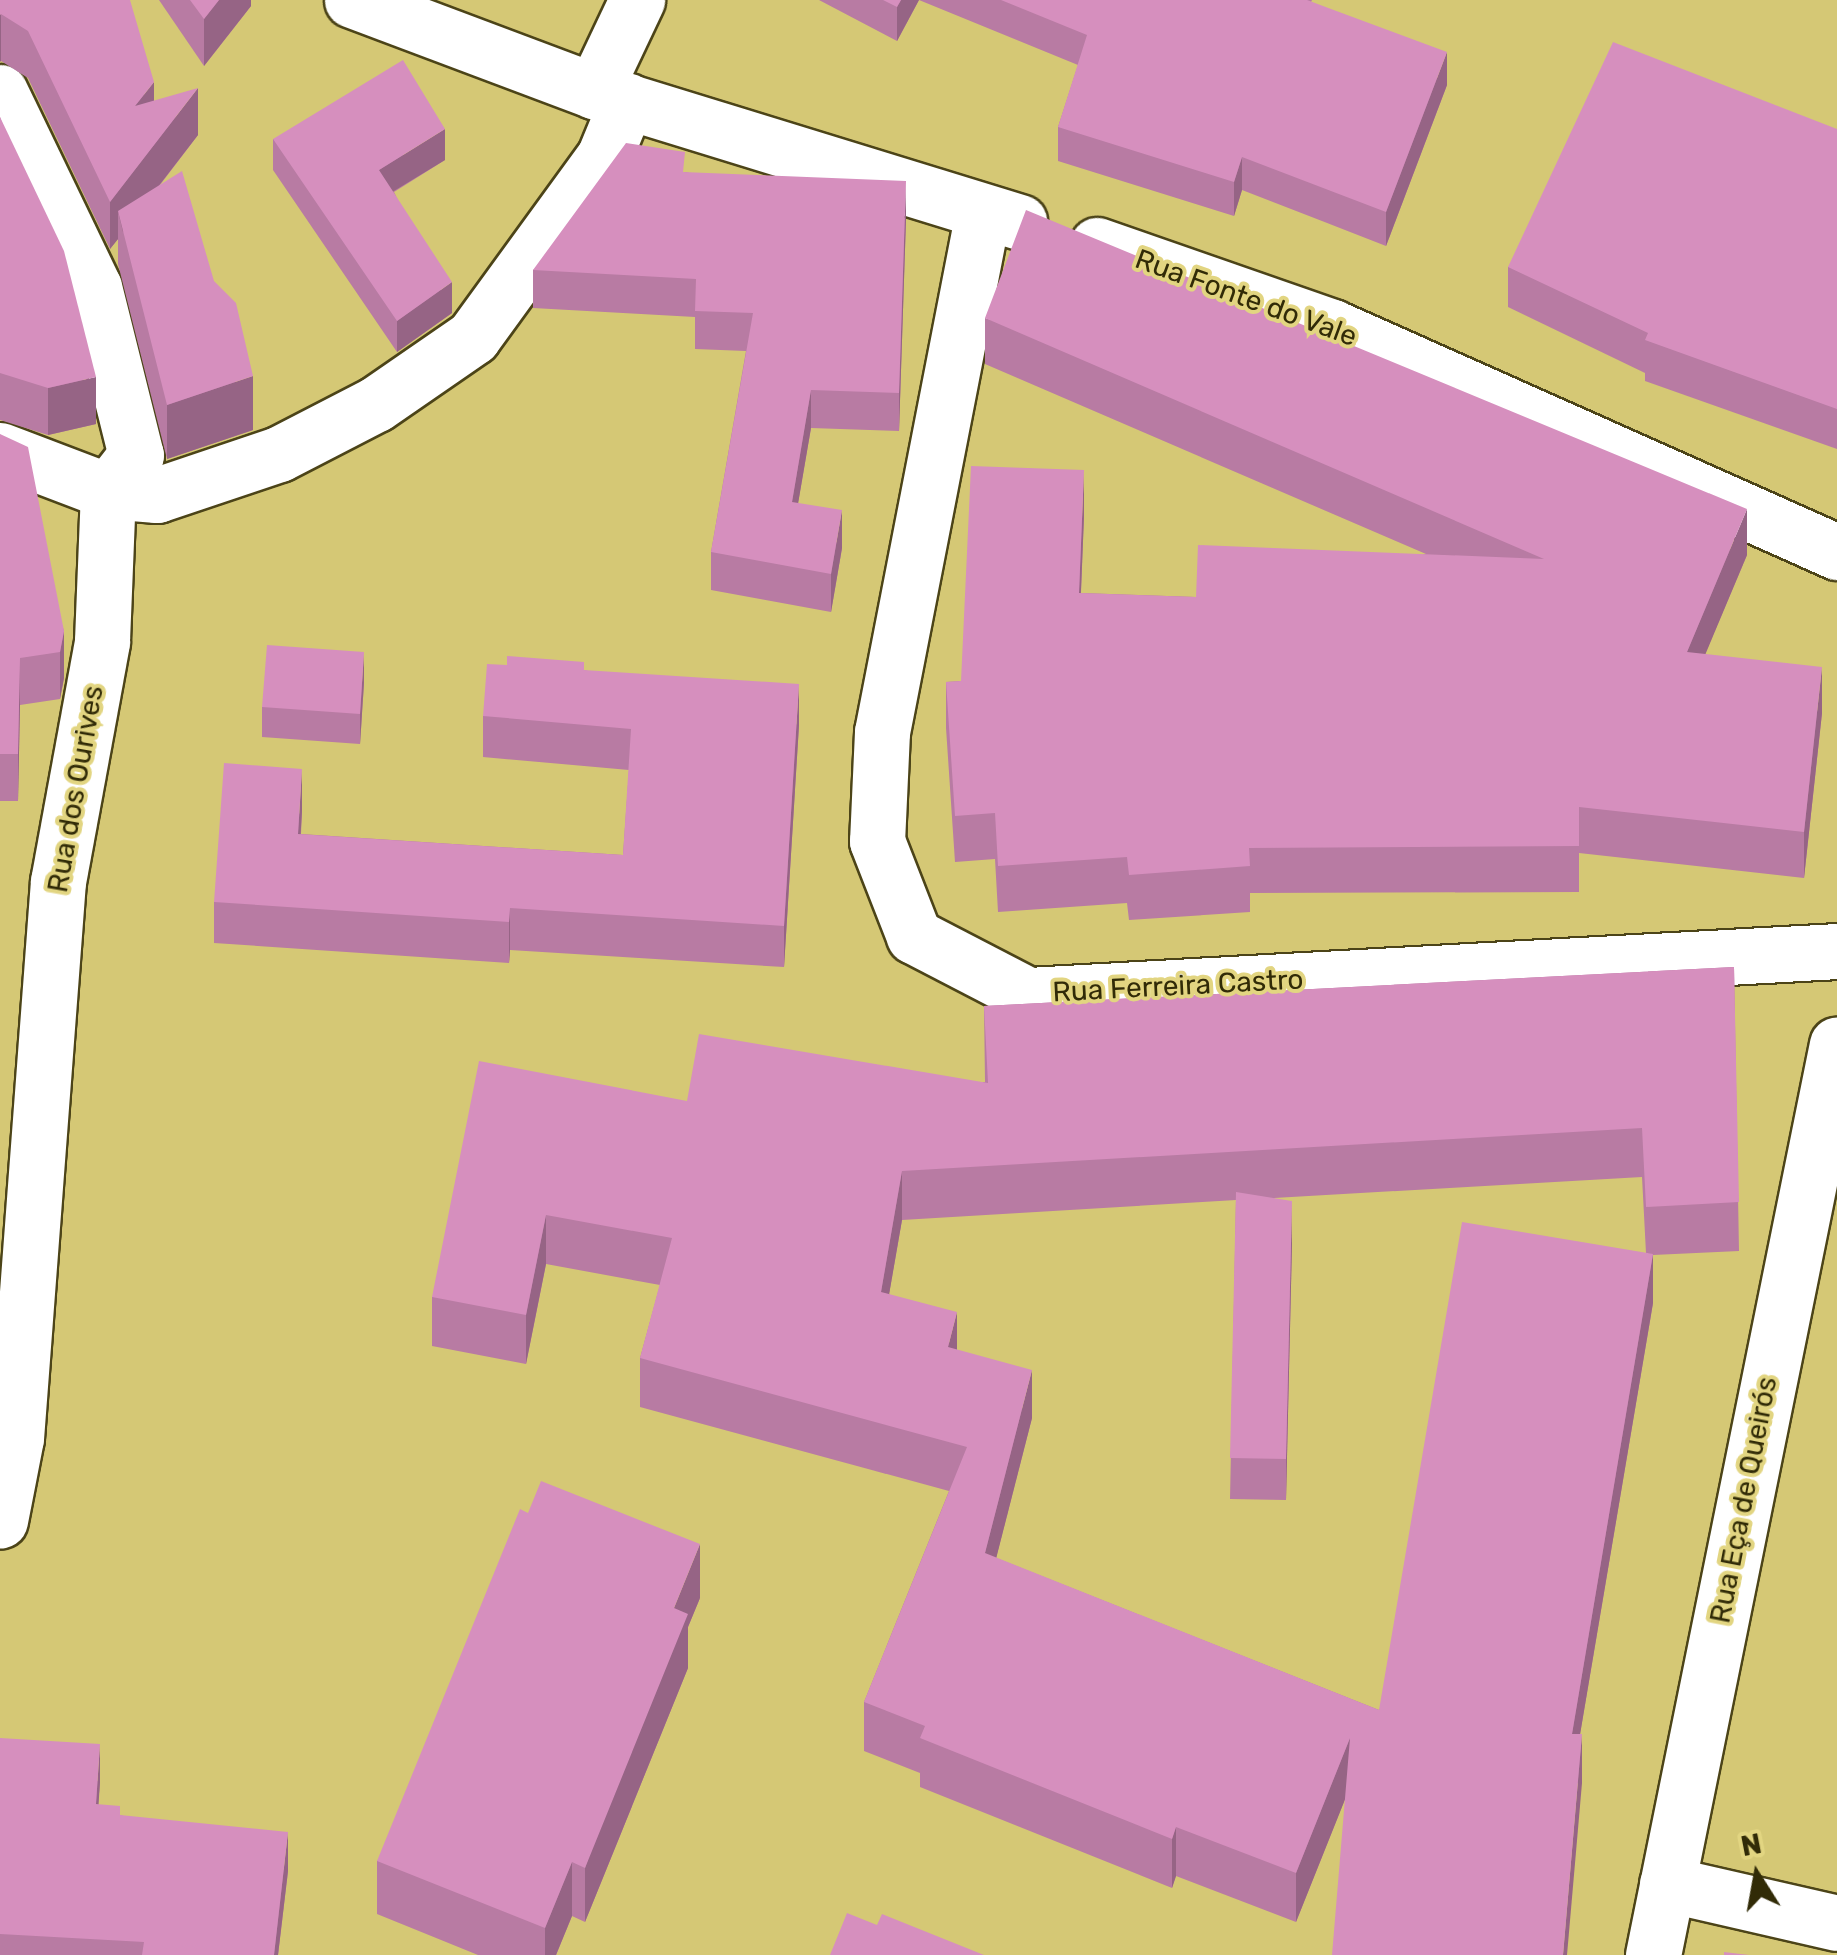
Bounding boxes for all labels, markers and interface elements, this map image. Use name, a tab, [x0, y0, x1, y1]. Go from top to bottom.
street label: Rua Fonte do Vale	[1130, 242, 1362, 354]
street label: Rua dos Ourives	[41, 683, 111, 895]
street label: Rua Ferreira Castro	[1052, 963, 1304, 1009]
street label: Rua Eça de Queirós	[1704, 1374, 1784, 1626]
north arrow	[1707, 1825, 1807, 1925]
text: N	[1738, 1827, 1764, 1863]

